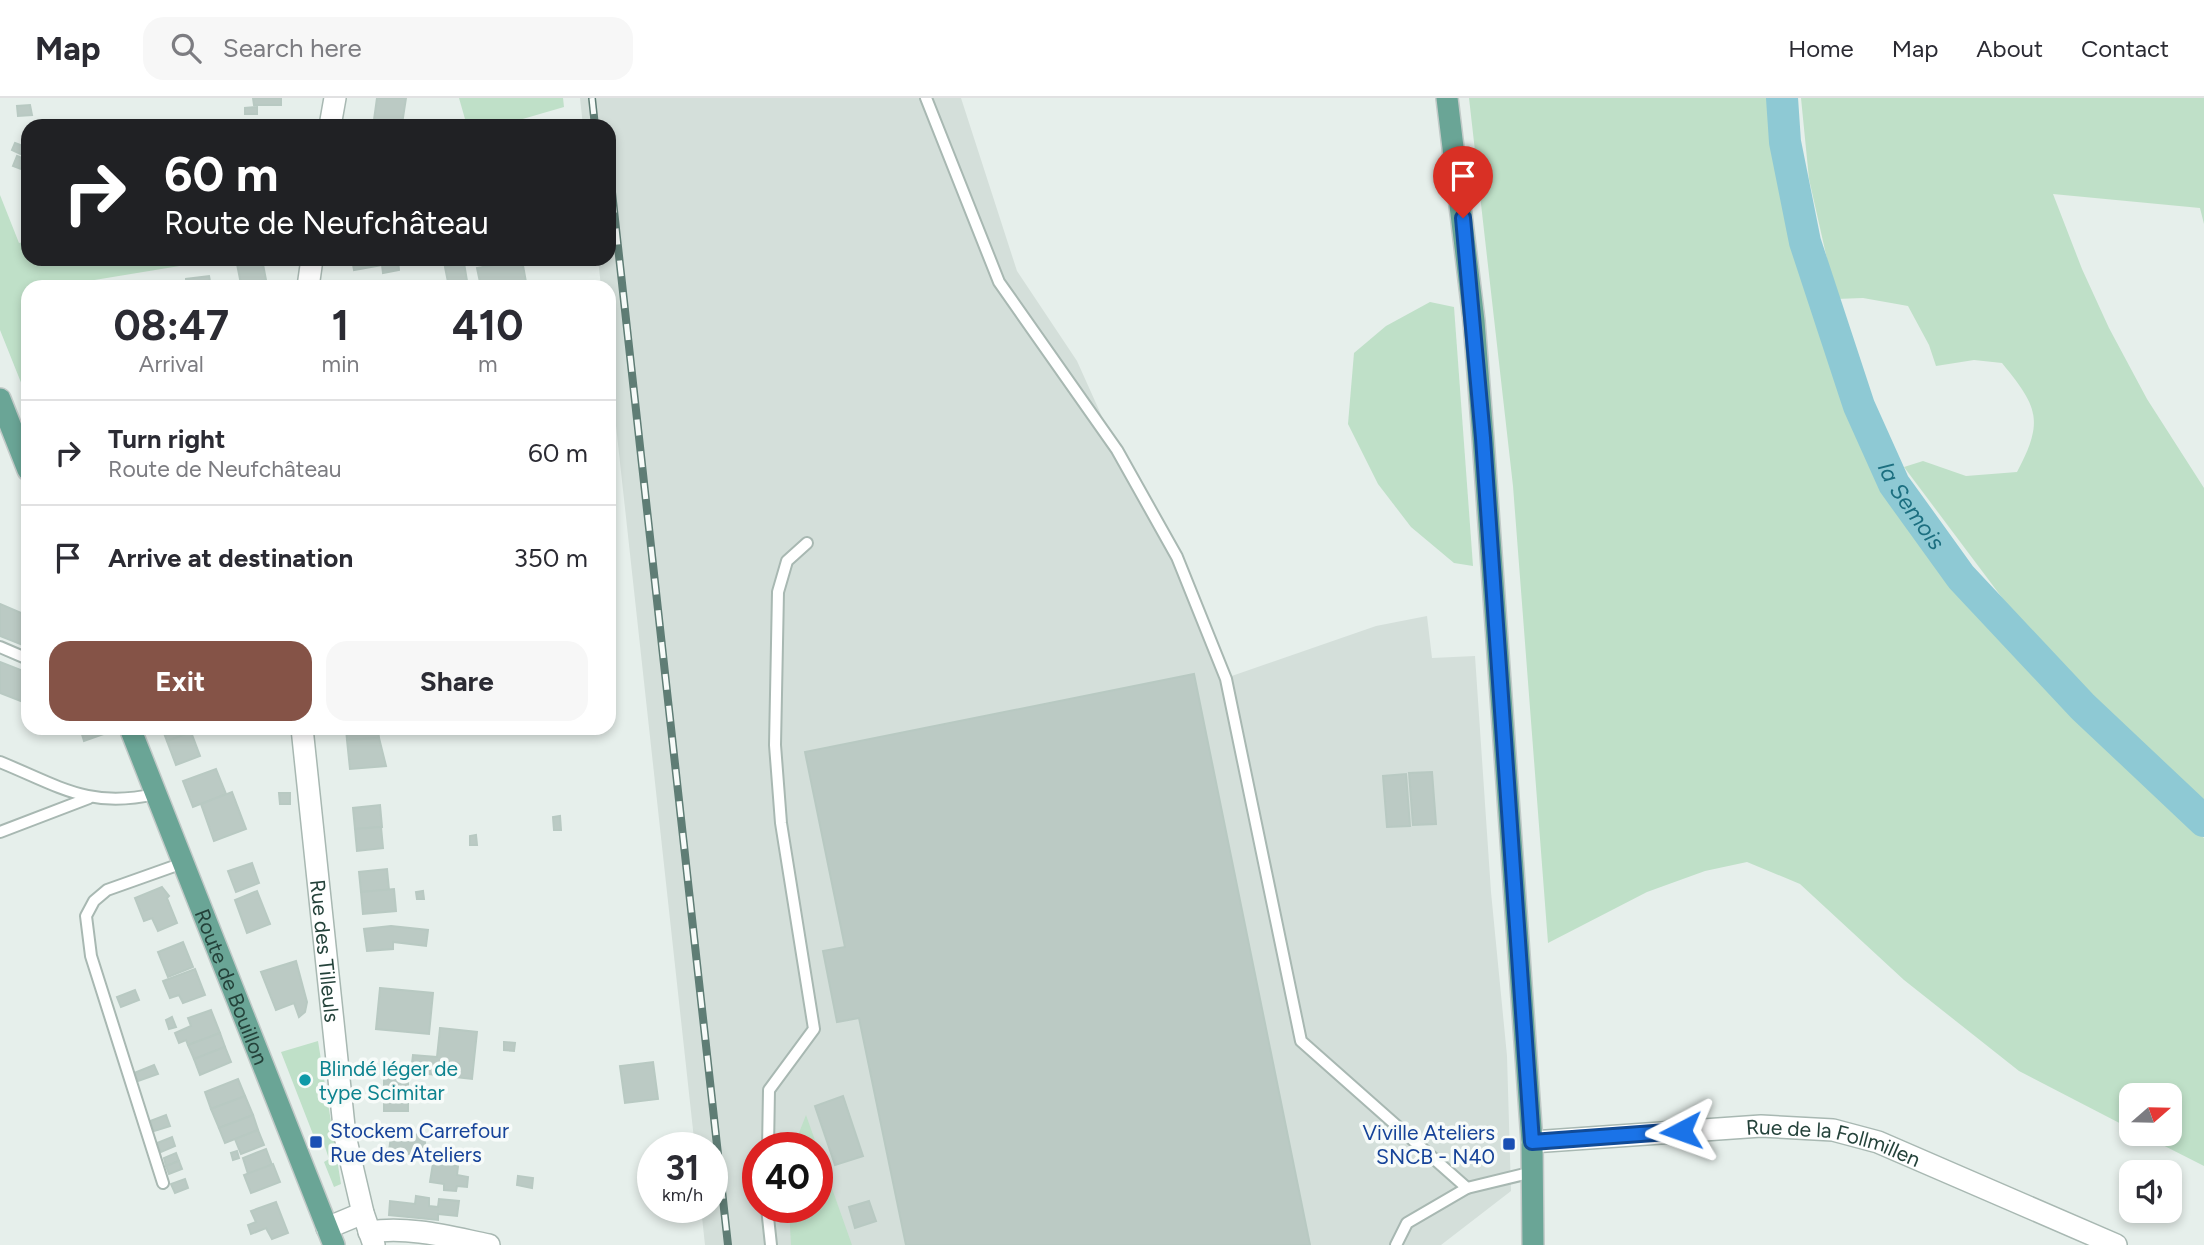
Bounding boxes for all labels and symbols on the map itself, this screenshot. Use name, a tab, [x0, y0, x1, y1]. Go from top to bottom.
pin	[1433, 146, 1493, 218]
water label: la Semois	[1872, 458, 1951, 555]
street label: Rue des Tilleuls	[306, 878, 345, 1023]
street label: Route de Bouillon	[190, 905, 274, 1068]
place label: Blindé léger de type Scimitar	[319, 1056, 458, 1105]
marker: Blindé léger de type Scimitar	[297, 1072, 313, 1088]
north arrow	[2119, 1083, 2182, 1146]
position arrow	[1644, 1094, 1718, 1168]
street label: Rue de la Follmillen	[1745, 1113, 1924, 1171]
place label: Stockem Carrefour Rue des Ateliers	[330, 1118, 509, 1167]
place label: Viville Ateliers SNCB - N40	[1362, 1120, 1495, 1169]
speed limit sign: 40	[742, 1132, 833, 1223]
marker: Stockem Carrefour Rue des Ateliers	[308, 1134, 324, 1150]
marker: Viville Ateliers SNCB - N40	[1501, 1136, 1517, 1152]

